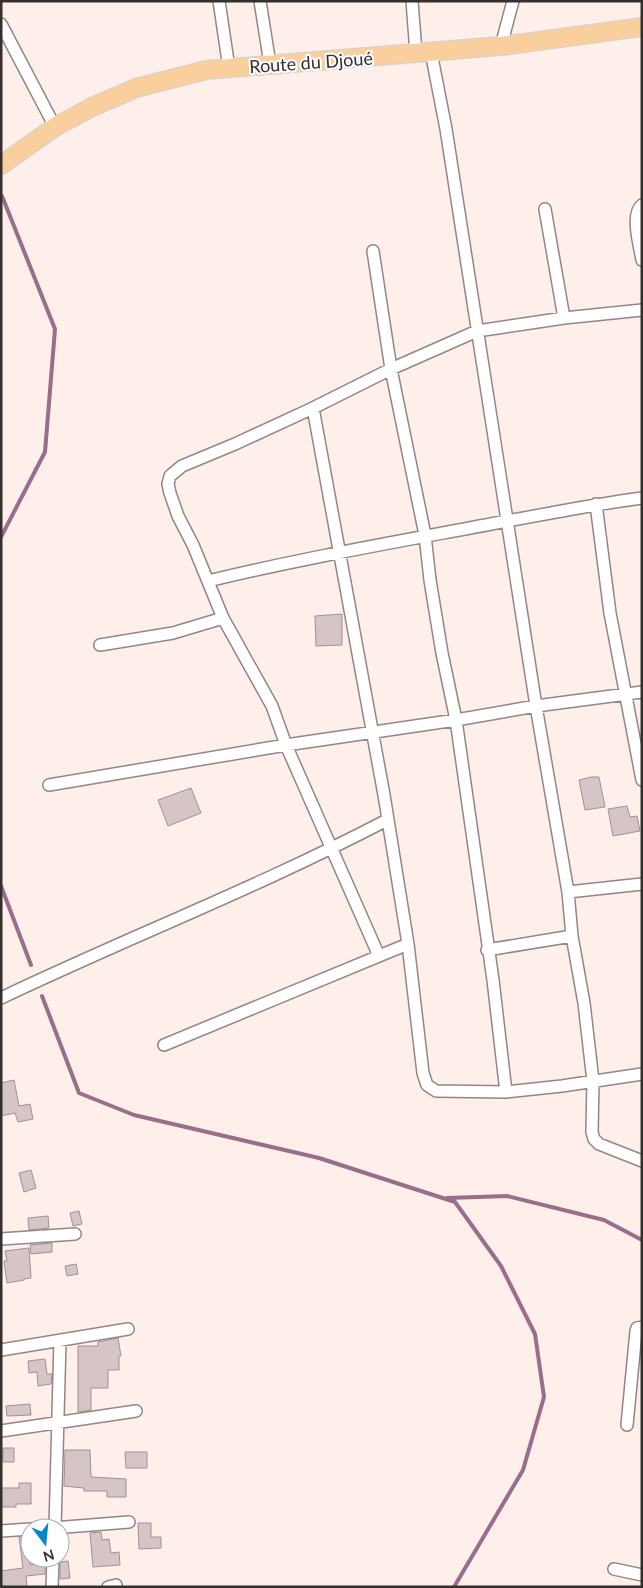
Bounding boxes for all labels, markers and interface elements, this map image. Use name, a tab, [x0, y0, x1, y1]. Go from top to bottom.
street label: Route du Djoué	[249, 47, 373, 77]
north arrow	[20, 1518, 70, 1568]
text: N	[41, 1546, 56, 1566]

